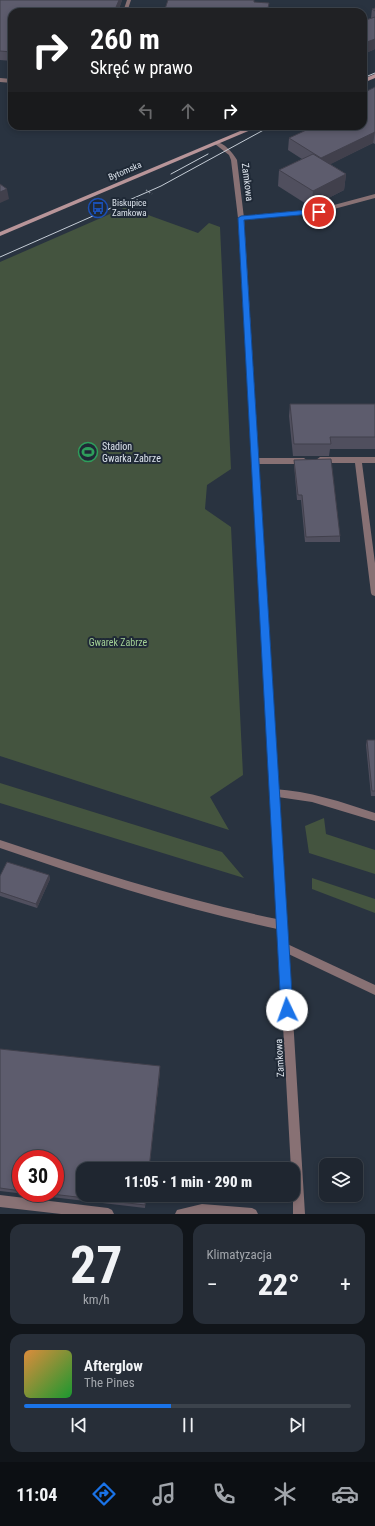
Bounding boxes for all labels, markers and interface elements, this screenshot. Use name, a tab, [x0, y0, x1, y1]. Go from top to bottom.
text: 260 m	[90, 23, 160, 56]
icon: right	[24, 24, 76, 76]
text: Skręć w prawo	[90, 57, 193, 78]
icon: left	[135, 100, 157, 122]
icon: ahead	[177, 100, 199, 122]
icon: right	[219, 100, 241, 122]
street label: Bytomska	[107, 160, 143, 182]
street label: Zamkowa	[240, 162, 255, 202]
pin	[302, 195, 336, 229]
bus stop icon: Biskupice Zamkowa	[87, 197, 109, 219]
place label: Biskupice Zamkowa	[112, 198, 147, 218]
icon: arrive	[308, 201, 330, 223]
sports icon: Stadion Gwarka Zabrze	[77, 441, 99, 463]
place label: Stadion Gwarka Zabrze	[102, 441, 161, 464]
park label: Gwarek Zabrze	[89, 637, 148, 648]
position arrow	[266, 989, 308, 1031]
street label: Zamkowa	[273, 1038, 286, 1077]
speed limit sign: 30	[12, 1150, 64, 1202]
map controls	[319, 1158, 363, 1202]
button: layers	[319, 1158, 363, 1202]
text: 11:05 · 1 min · 290 m	[124, 1173, 252, 1191]
text: 27	[70, 1235, 123, 1296]
text: Klimatyzacja	[207, 1247, 272, 1262]
text: 22°	[258, 1267, 300, 1302]
text: −	[207, 1272, 218, 1297]
text: +	[340, 1272, 351, 1297]
text: km/h	[83, 1292, 110, 1307]
text: Afterglow	[84, 1357, 143, 1375]
text: The Pines	[84, 1375, 135, 1390]
icon: previous	[68, 1414, 90, 1436]
icon: pause	[177, 1414, 199, 1436]
icon: next	[286, 1414, 308, 1436]
icon: directions	[90, 1480, 118, 1508]
icon: music	[150, 1480, 178, 1508]
icon: phone	[210, 1480, 238, 1508]
icon: climate	[271, 1480, 299, 1508]
icon: car	[331, 1480, 359, 1508]
text: 11:04	[16, 1484, 57, 1505]

